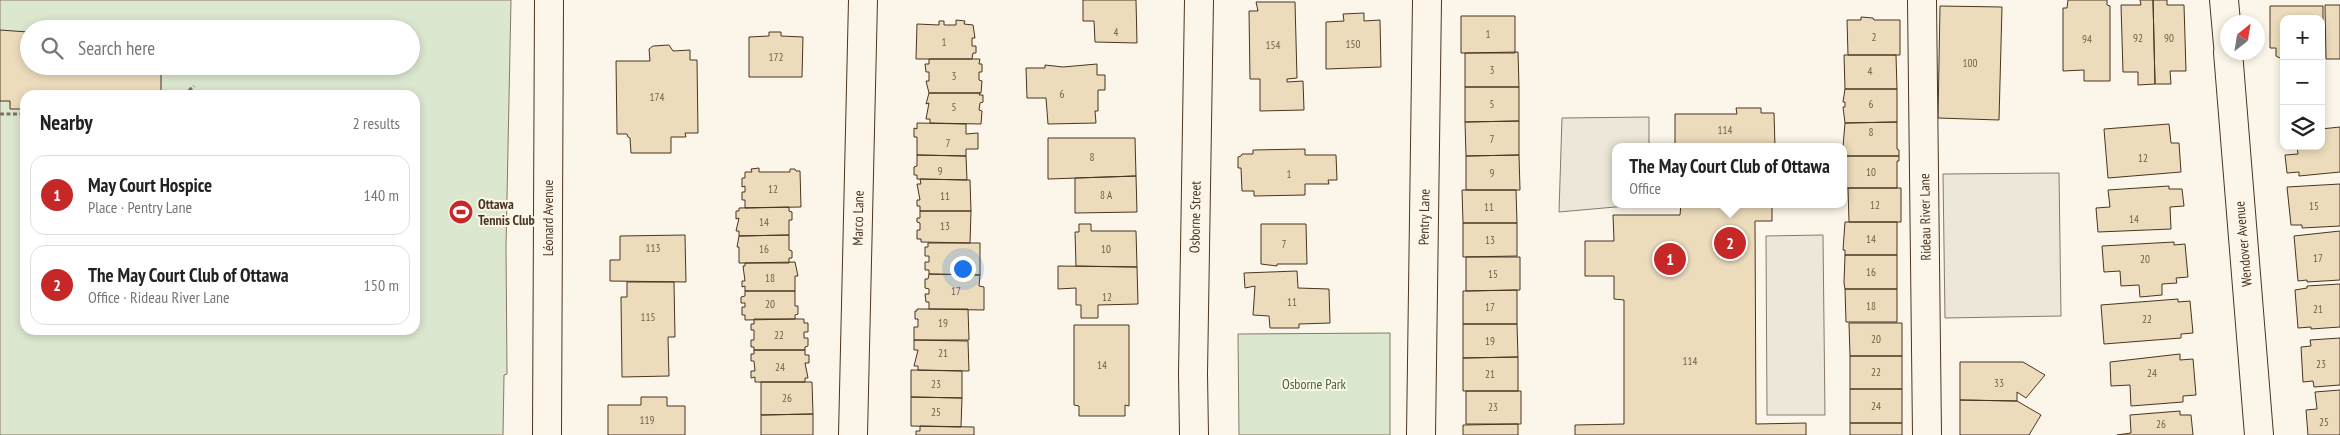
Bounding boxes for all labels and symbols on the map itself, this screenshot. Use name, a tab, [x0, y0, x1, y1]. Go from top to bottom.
north arrow	[2220, 15, 2265, 60]
house number: 4	[1114, 25, 1119, 39]
house number: 1	[1486, 27, 1491, 41]
house number: 2	[1872, 30, 1877, 44]
house number: 92	[2133, 31, 2143, 45]
house number: 90	[2164, 31, 2174, 45]
house number: 94	[2082, 32, 2092, 46]
house number: 1	[942, 35, 947, 49]
house number: 150	[1346, 37, 1360, 51]
house number: 154	[1266, 38, 1280, 52]
house number: 172	[769, 50, 783, 64]
house number: 100	[1963, 56, 1977, 70]
house number: 3	[1490, 63, 1495, 77]
house number: 4	[1868, 64, 1873, 78]
house number: 3	[952, 69, 957, 83]
house number: 6	[1060, 87, 1065, 101]
house number: 174	[650, 90, 664, 104]
house number: 5	[1490, 97, 1495, 111]
house number: 6	[1869, 97, 1874, 111]
house number: 5	[952, 100, 957, 114]
house number: 114	[1718, 123, 1732, 137]
house number: 8	[1869, 125, 1874, 139]
house number: 7	[1490, 132, 1495, 146]
house number: 7	[946, 136, 951, 150]
house number: 8	[1090, 150, 1095, 164]
house number: 12	[2138, 151, 2148, 165]
house number: 9	[938, 164, 943, 178]
house number: 10	[1866, 165, 1876, 179]
house number: 9	[1490, 166, 1495, 180]
house number: 1	[1287, 167, 1292, 181]
street label: Rideau River Lane	[1915, 173, 1935, 261]
street label: Léonard Avenue	[539, 180, 557, 256]
street label: Osborne Street	[1185, 181, 1205, 253]
house number: 12	[768, 182, 778, 196]
house number: 8 A	[1100, 188, 1113, 202]
street label: Pentry Lane	[1415, 188, 1433, 245]
house number: 11	[940, 189, 950, 203]
street label: Marco Lane	[849, 190, 867, 246]
place label: Ottawa Tennis Club	[478, 195, 535, 229]
house number: 12	[1870, 198, 1880, 212]
sports icon: Ottawa Tennis Club	[448, 199, 474, 225]
house number: 15	[2309, 199, 2319, 213]
house number: 11	[1484, 200, 1494, 214]
street label: Wendover Avenue	[2230, 200, 2256, 288]
house number: 14	[2129, 212, 2139, 226]
house number: 14	[759, 215, 769, 229]
house number: 13	[940, 219, 950, 233]
pin: 2	[1714, 224, 1746, 262]
house number: 14	[1866, 232, 1876, 246]
house number: 13	[1485, 233, 1495, 247]
house number: 7	[1282, 237, 1287, 251]
pin: 1	[1654, 240, 1686, 278]
house number: 113	[646, 241, 660, 255]
house number: 16	[759, 242, 769, 256]
house number: 10	[1101, 242, 1111, 256]
house number: 17	[2313, 251, 2323, 265]
house number: 20	[2140, 252, 2150, 266]
your location	[950, 256, 976, 282]
house number: 16	[1866, 265, 1876, 279]
house number: 15	[1488, 267, 1498, 281]
house number: 18	[765, 271, 775, 285]
house number: 17	[951, 284, 961, 298]
house number: 12	[1102, 290, 1112, 304]
house number: 11	[1287, 295, 1297, 309]
house number: 20	[765, 297, 775, 311]
house number: 18	[1866, 299, 1876, 313]
house number: 17	[1485, 300, 1495, 314]
house number: 21	[2313, 302, 2323, 316]
house number: 115	[641, 310, 655, 324]
house number: 22	[2142, 312, 2152, 326]
house number: 19	[938, 316, 948, 330]
house number: 22	[774, 328, 784, 342]
house number: 20	[1871, 332, 1881, 346]
house number: 19	[1485, 334, 1495, 348]
house number: 21	[938, 346, 948, 360]
house number: 114	[1683, 354, 1697, 368]
house number: 23	[2316, 357, 2326, 371]
house number: 14	[1097, 358, 1107, 372]
house number: 24	[775, 360, 785, 374]
house number: 22	[1871, 365, 1881, 379]
house number: 24	[2147, 366, 2157, 380]
house number: 21	[1485, 367, 1495, 381]
park label: Osborne Park	[1282, 375, 1347, 393]
house number: 33	[1994, 376, 2004, 390]
house number: 23	[931, 377, 941, 391]
house number: 26	[782, 391, 792, 405]
house number: 24	[1871, 399, 1881, 413]
house number: 23	[1488, 400, 1498, 414]
house number: 25	[931, 405, 941, 419]
house number: 119	[640, 413, 654, 427]
house number: 25	[2319, 415, 2329, 429]
house number: 26	[2156, 417, 2166, 431]

